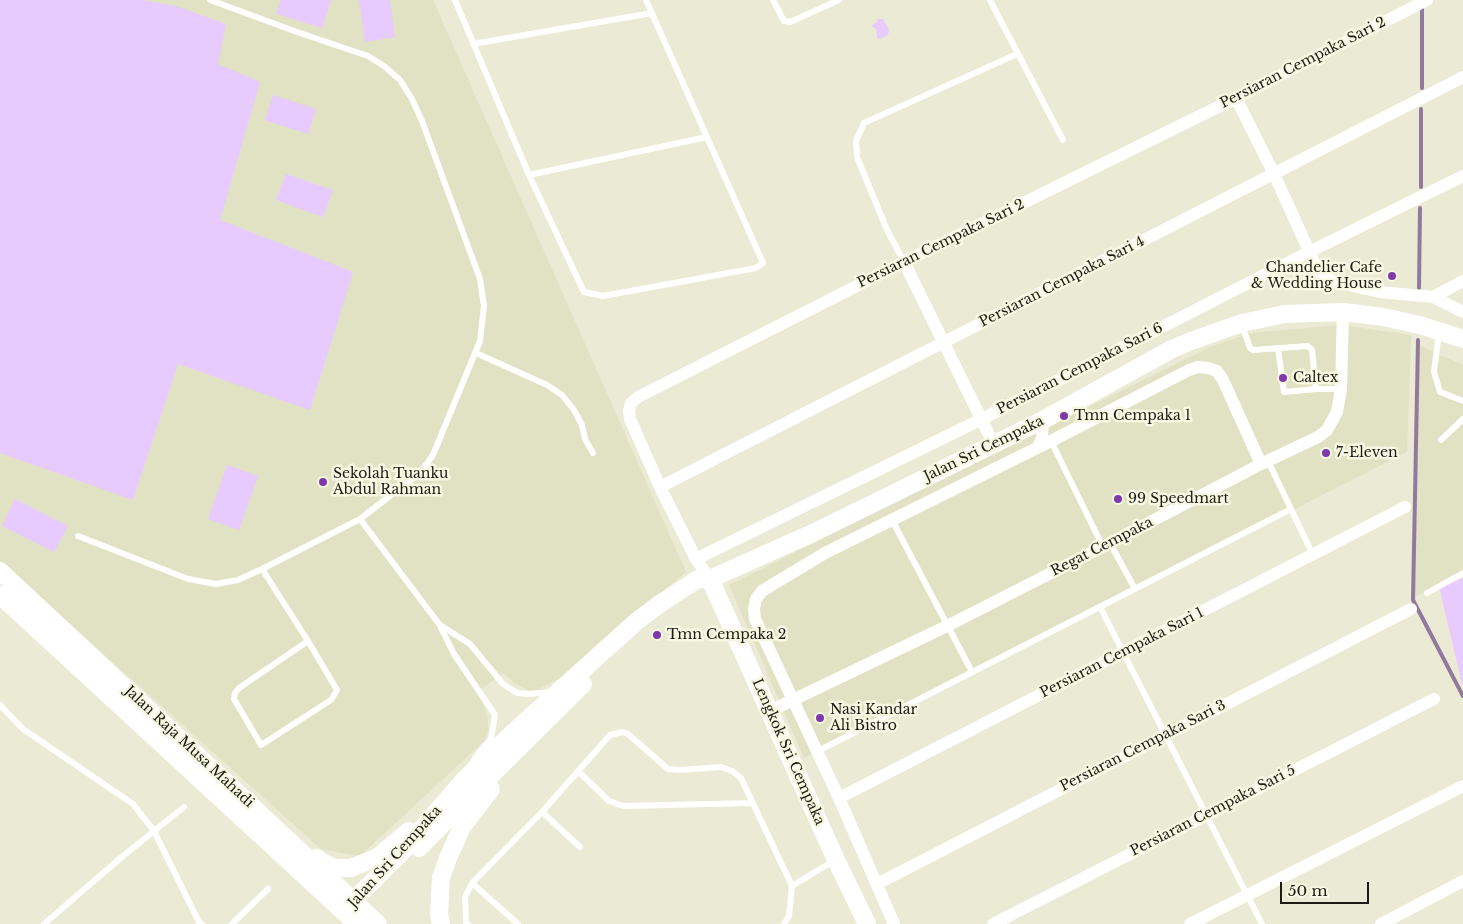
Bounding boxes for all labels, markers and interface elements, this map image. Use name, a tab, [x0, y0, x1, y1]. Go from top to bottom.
street label: Persiaran Cempaka Sari 2	[1217, 14, 1389, 112]
street label: Persiaran Cempaka Sari 2	[855, 196, 1027, 292]
street label: Persiaran Cempaka Sari 4	[977, 233, 1147, 331]
place label: Chandelier Cafe & Wedding House	[1251, 260, 1382, 292]
marker: Chandelier Cafe & Wedding House	[1386, 270, 1398, 282]
street label: Persiaran Cempaka Sari 6	[994, 320, 1166, 418]
place label: Caltex	[1293, 370, 1338, 386]
marker: Caltex	[1277, 372, 1289, 384]
place label: Tmn Cempaka 1	[1074, 408, 1191, 424]
marker: Tmn Cempaka 1	[1058, 410, 1070, 422]
street label: Jalan Sri Cempaka	[921, 413, 1047, 485]
place label: 7-Eleven	[1336, 445, 1398, 461]
marker: 7-Eleven	[1320, 447, 1332, 459]
place label: Sekolah Tuanku Abdul Rahman	[333, 466, 448, 498]
marker: Sekolah Tuanku Abdul Rahman	[317, 476, 329, 488]
place label: 99 Speedmart	[1128, 491, 1229, 507]
marker: 99 Speedmart	[1112, 493, 1124, 505]
street label: Regat Cempaka	[1048, 514, 1156, 580]
street label: Persiaran Cempaka Sari 1	[1037, 604, 1207, 702]
place label: Tmn Cempaka 2	[667, 627, 786, 643]
marker: Tmn Cempaka 2	[651, 629, 663, 641]
street label: Lengkok Sri Cempaka	[748, 676, 828, 828]
street label: Jalan Raja Musa Mahadi	[121, 683, 257, 811]
street label: Persiaran Cempaka Sari 3	[1057, 697, 1229, 795]
place label: Nasi Kandar Ali Bistro	[830, 702, 917, 734]
marker: Nasi Kandar Ali Bistro	[814, 712, 826, 724]
street label: Persiaran Cempaka Sari 5	[1128, 762, 1298, 860]
street label: Jalan Sri Cempaka	[345, 803, 445, 911]
scale bar	[1283, 872, 1372, 904]
text: 50 m	[1288, 881, 1328, 900]

